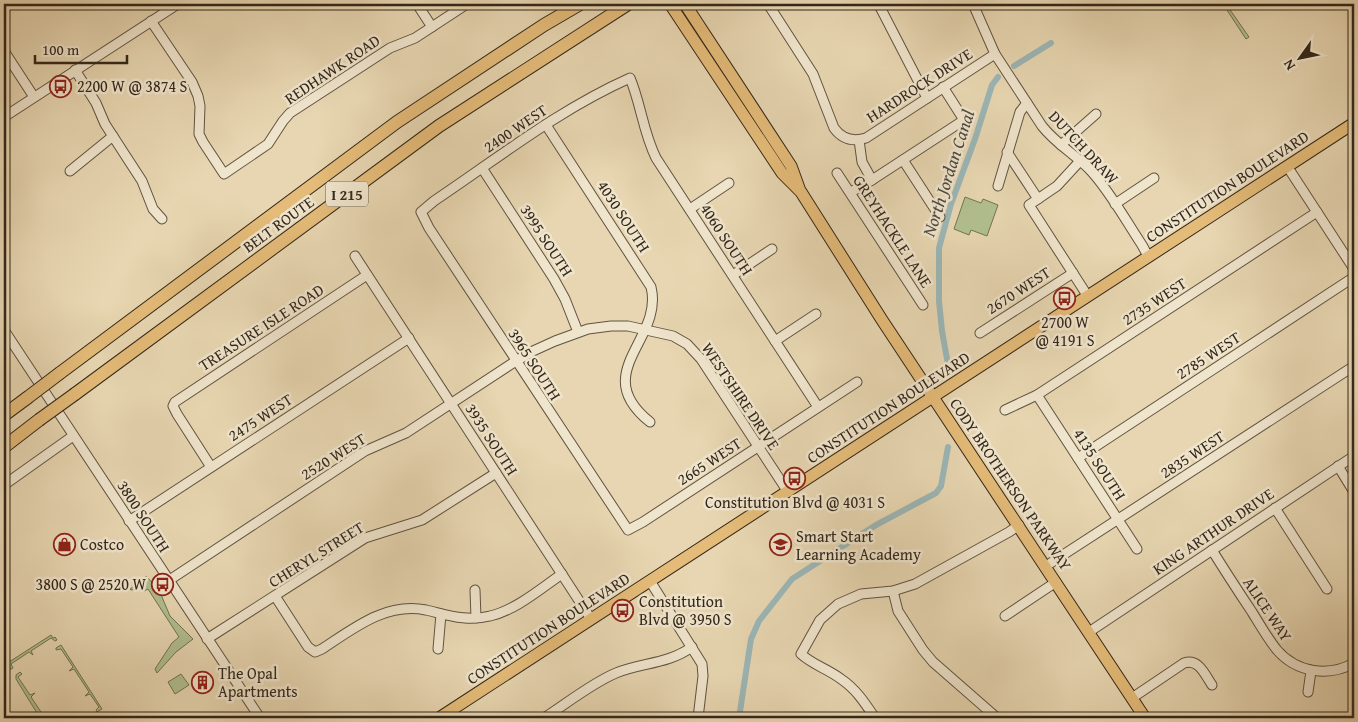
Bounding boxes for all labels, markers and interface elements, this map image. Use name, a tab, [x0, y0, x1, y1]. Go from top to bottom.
street label: REDHAWK ROAD	[279, 28, 385, 110]
scale bar	[35, 32, 128, 64]
north arrow	[1276, 32, 1326, 82]
text: 100 m	[42, 39, 80, 60]
street label: HARDROCK DRIVE	[861, 42, 977, 128]
text: N	[1278, 55, 1300, 74]
bus stop icon: 2200 W @ 3874 S	[49, 74, 73, 98]
place label: 2200 W @ 3874 S	[77, 74, 188, 98]
street label: 2400 WEST	[478, 98, 552, 158]
street label: DUTCH DRAW	[1043, 105, 1125, 190]
water label: North Jordan Canal	[914, 106, 981, 241]
street label: CONSTITUTION BOULEVARD	[1141, 124, 1314, 248]
street label: GREYHACKLE LANE	[848, 170, 938, 292]
street label: 4030 SOUTH	[592, 175, 657, 257]
road number: I 215	[326, 182, 368, 206]
street label: BELT ROUTE	[237, 190, 319, 258]
street label: 4060 SOUTH	[695, 198, 760, 280]
street label: 3995 SOUTH	[515, 199, 580, 281]
street label: 2670 WEST	[981, 260, 1055, 320]
street label: 2735 WEST	[1117, 271, 1191, 331]
street label: TREASURE ISLE ROAD	[194, 277, 329, 377]
bus stop icon: 2700 W @ 4191 S	[1053, 286, 1077, 310]
place label: 2700 W @ 4191 S	[1036, 310, 1095, 352]
street label: 3965 SOUTH	[503, 323, 568, 405]
street label: 2785 WEST	[1171, 325, 1245, 385]
street label: WESTSHIRE DRIVE	[696, 337, 786, 455]
street label: CONSTITUTION BOULEVARD	[802, 345, 975, 469]
street label: 2475 WEST	[223, 387, 297, 447]
street label: CODY BROTHERSON PARKWAY	[944, 393, 1078, 575]
street label: 3935 SOUTH	[460, 398, 525, 480]
street label: 4135 SOUTH	[1068, 423, 1133, 505]
street label: 2835 WEST	[1155, 424, 1229, 484]
street label: 2520 WEST	[296, 427, 370, 485]
street label: 2665 WEST	[672, 431, 746, 491]
bus stop icon: Constitution Blvd @ 4031 S	[783, 466, 807, 490]
street label: 3800 SOUTH	[112, 475, 177, 557]
street label: KING ARTHUR DRIVE	[1148, 481, 1278, 581]
place label: Constitution Blvd @ 4031 S	[705, 490, 885, 514]
street label: CHERYL STREET	[264, 515, 368, 593]
place label: Smart Start Learning Academy	[796, 524, 921, 566]
shop icon: Costco	[52, 532, 76, 556]
place label: Costco	[80, 532, 124, 556]
school or university icon: Smart Start Learning Academy	[768, 533, 792, 557]
street label: CONSTITUTION BOULEVARD	[462, 566, 635, 690]
place label: 3800 S @ 2520 W	[36, 572, 146, 596]
bus stop icon: 3800 S @ 2520 W	[150, 572, 174, 596]
street label: ALICE WAY	[1238, 572, 1299, 646]
place label: Constitution Blvd @ 3950 S	[639, 589, 732, 631]
bus stop icon: Constitution Blvd @ 3950 S	[611, 598, 635, 622]
place label: The Opal Apartments	[218, 661, 298, 703]
building icon: The Opal Apartments	[190, 670, 214, 694]

